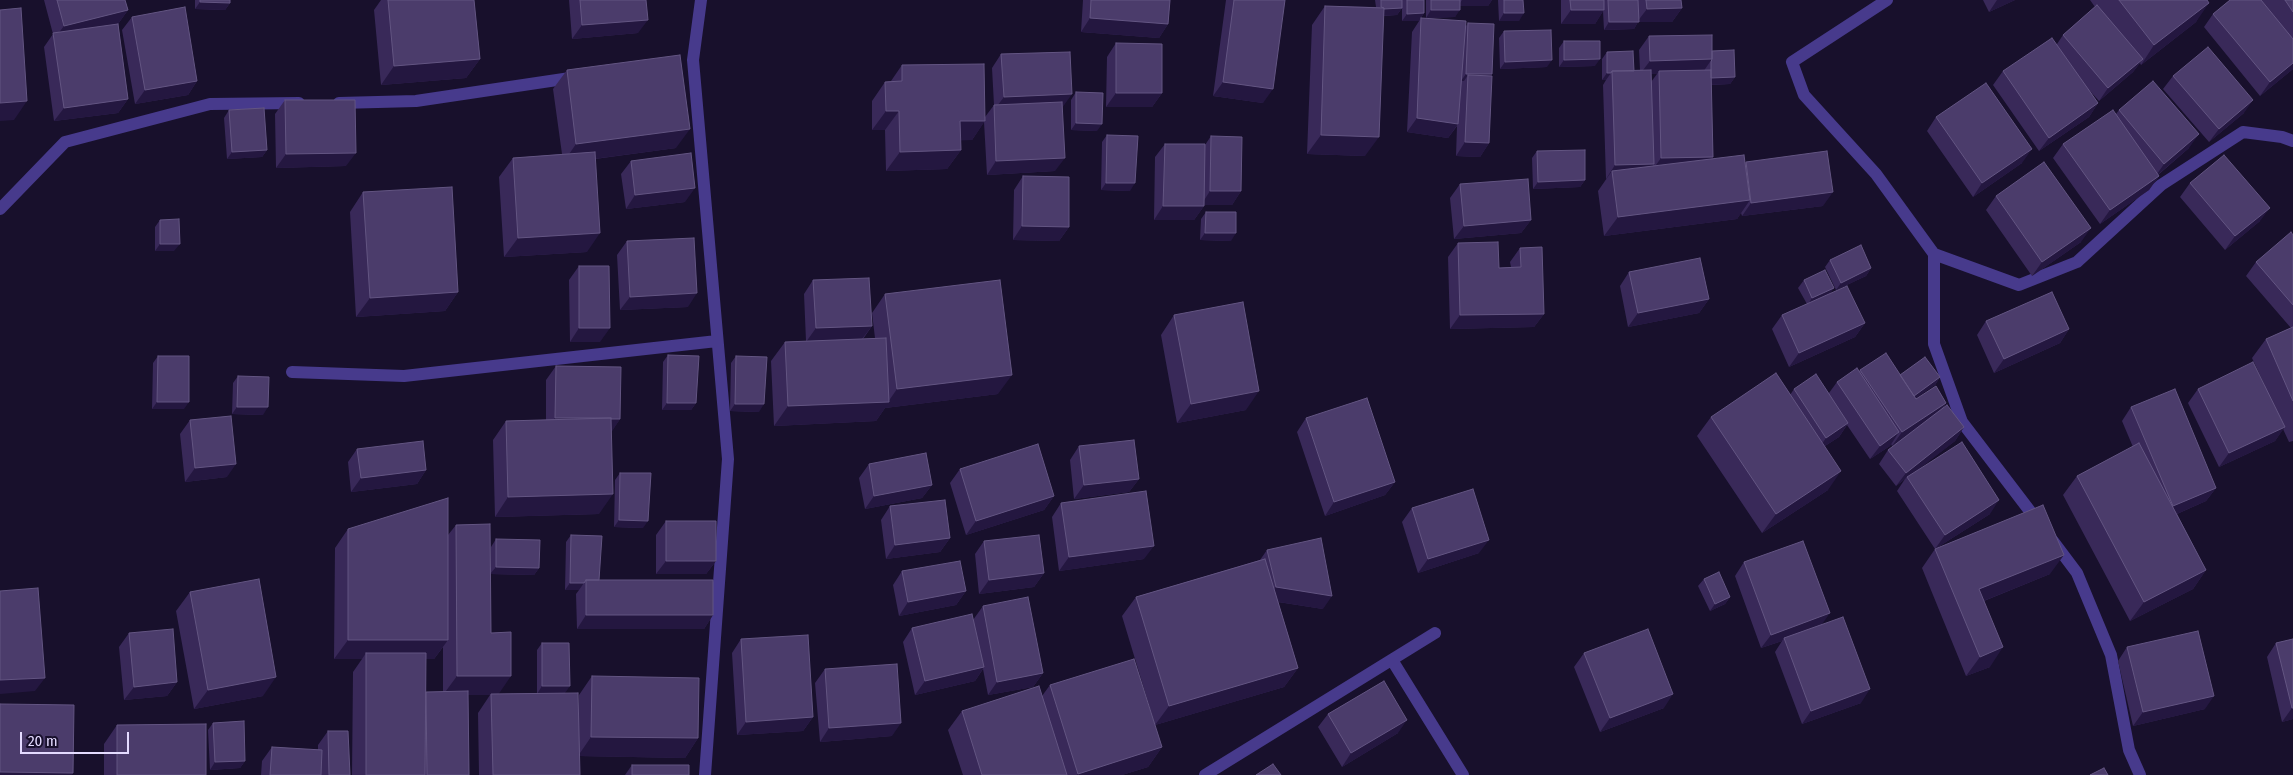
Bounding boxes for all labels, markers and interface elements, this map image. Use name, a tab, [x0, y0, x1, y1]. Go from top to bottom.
scale bar	[22, 722, 131, 754]
text: 20 m	[28, 732, 58, 750]

